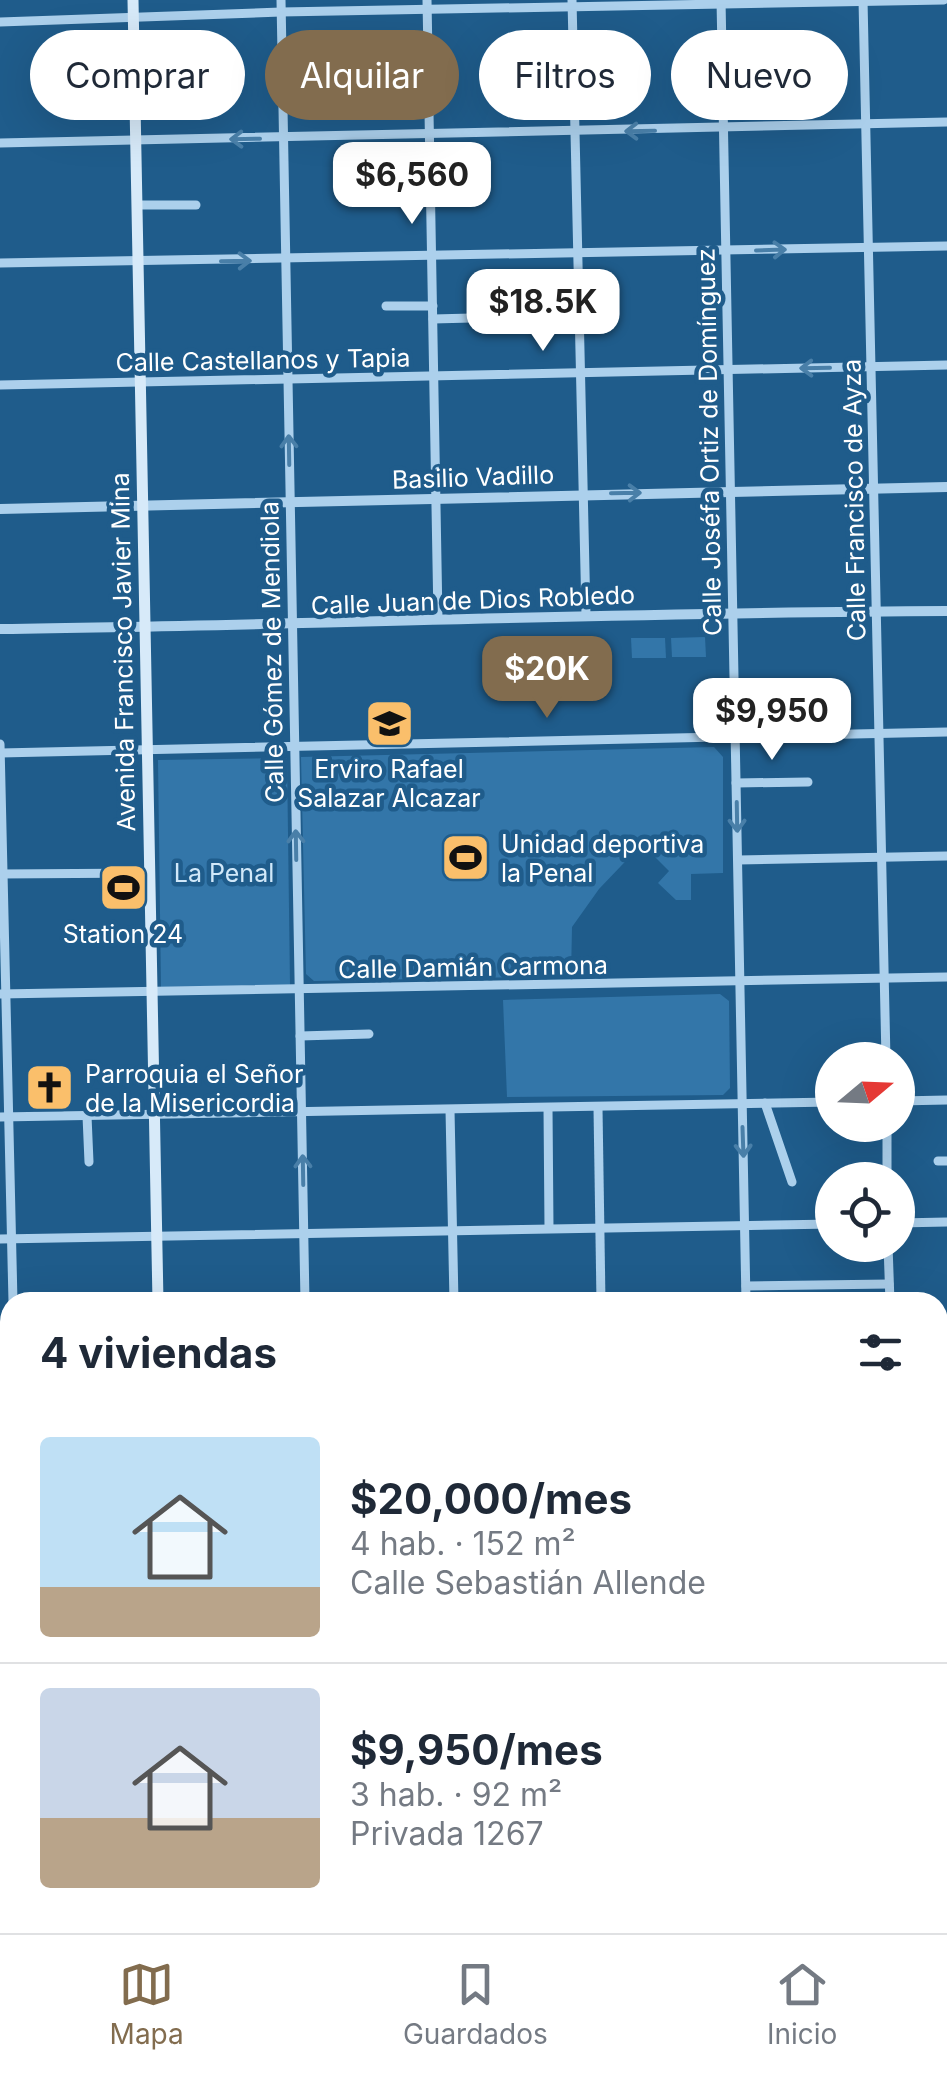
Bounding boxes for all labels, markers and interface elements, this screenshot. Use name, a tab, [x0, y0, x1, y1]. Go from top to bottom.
chip: Comprar	[30, 30, 245, 120]
chip: Alquilar	[265, 30, 459, 120]
chip: Filtros	[479, 30, 651, 120]
chip: Nuevo	[671, 30, 848, 120]
one-way arrow	[624, 122, 656, 140]
one-way arrow	[229, 130, 261, 149]
pin: $6,560	[331, 142, 493, 227]
text: $6,560	[355, 155, 469, 194]
one-way arrow	[754, 240, 786, 259]
street label: Calle Joséfa Ortiz de Domínguez	[691, 248, 727, 636]
one-way arrow	[218, 252, 251, 270]
pin: $18.5K	[462, 269, 624, 354]
text: $18.5K	[489, 282, 597, 321]
street label: Calle Castellanos y Tapia	[115, 342, 411, 378]
one-way arrow	[799, 358, 831, 377]
street label: Calle Francisco de Ayza	[837, 359, 871, 641]
one-way arrow	[280, 435, 298, 468]
street label: Basilio Vadillo	[391, 459, 555, 495]
street label: Avenida Francisco Javier Mina	[105, 472, 141, 832]
one-way arrow	[609, 484, 641, 503]
street label: Calle Gómez de Mendiola	[254, 501, 290, 803]
street label: Calle Juan de Dios Robledo	[311, 579, 635, 621]
pin: $20K	[488, 636, 606, 721]
text: $20K	[504, 649, 590, 688]
pin: $9,950	[691, 678, 853, 763]
text: $9,950	[715, 691, 829, 730]
school or university icon: Erviro Rafael Salazar Alcazar	[363, 697, 415, 749]
place label: Erviro Rafael Salazar Alcazar	[297, 754, 481, 813]
one-way arrow	[728, 800, 746, 832]
place label: Unidad deportiva la Penal	[501, 829, 704, 888]
one-way arrow	[286, 830, 306, 862]
sports icon: Unidad deportiva la Penal	[440, 832, 492, 884]
park label: La Penal	[174, 858, 274, 888]
sports icon: Station 24	[97, 862, 149, 914]
place label: Station 24	[63, 919, 183, 949]
street label: Calle Damián Carmona	[338, 950, 608, 984]
north arrow	[815, 1042, 915, 1142]
map controls	[815, 1042, 915, 1262]
place label: Parroquia el Señor de la Misericordia	[85, 1059, 303, 1118]
church icon: Parroquia el Señor de la Misericordia	[24, 1062, 76, 1114]
one-way arrow	[733, 1125, 752, 1157]
one-way arrow	[293, 1155, 312, 1187]
button: locate	[815, 1162, 915, 1262]
icon: filters	[853, 1325, 908, 1380]
text: 4 viviendas	[40, 1327, 277, 1378]
text: $20,000/mes	[350, 1473, 632, 1524]
icon: home	[120, 1477, 240, 1597]
text: 4 hab. · 152 m²	[350, 1524, 576, 1563]
text: Calle Sebastián Allende	[350, 1563, 706, 1602]
text: $9,950/mes	[350, 1724, 603, 1775]
icon: home	[120, 1728, 240, 1848]
text: 3 hab. · 92 m²	[350, 1775, 562, 1814]
text: Privada 1267	[350, 1814, 544, 1853]
tab: Mapa	[110, 1957, 184, 2051]
tab: Guardados	[403, 1957, 548, 2051]
tab: Inicio	[767, 1957, 837, 2051]

